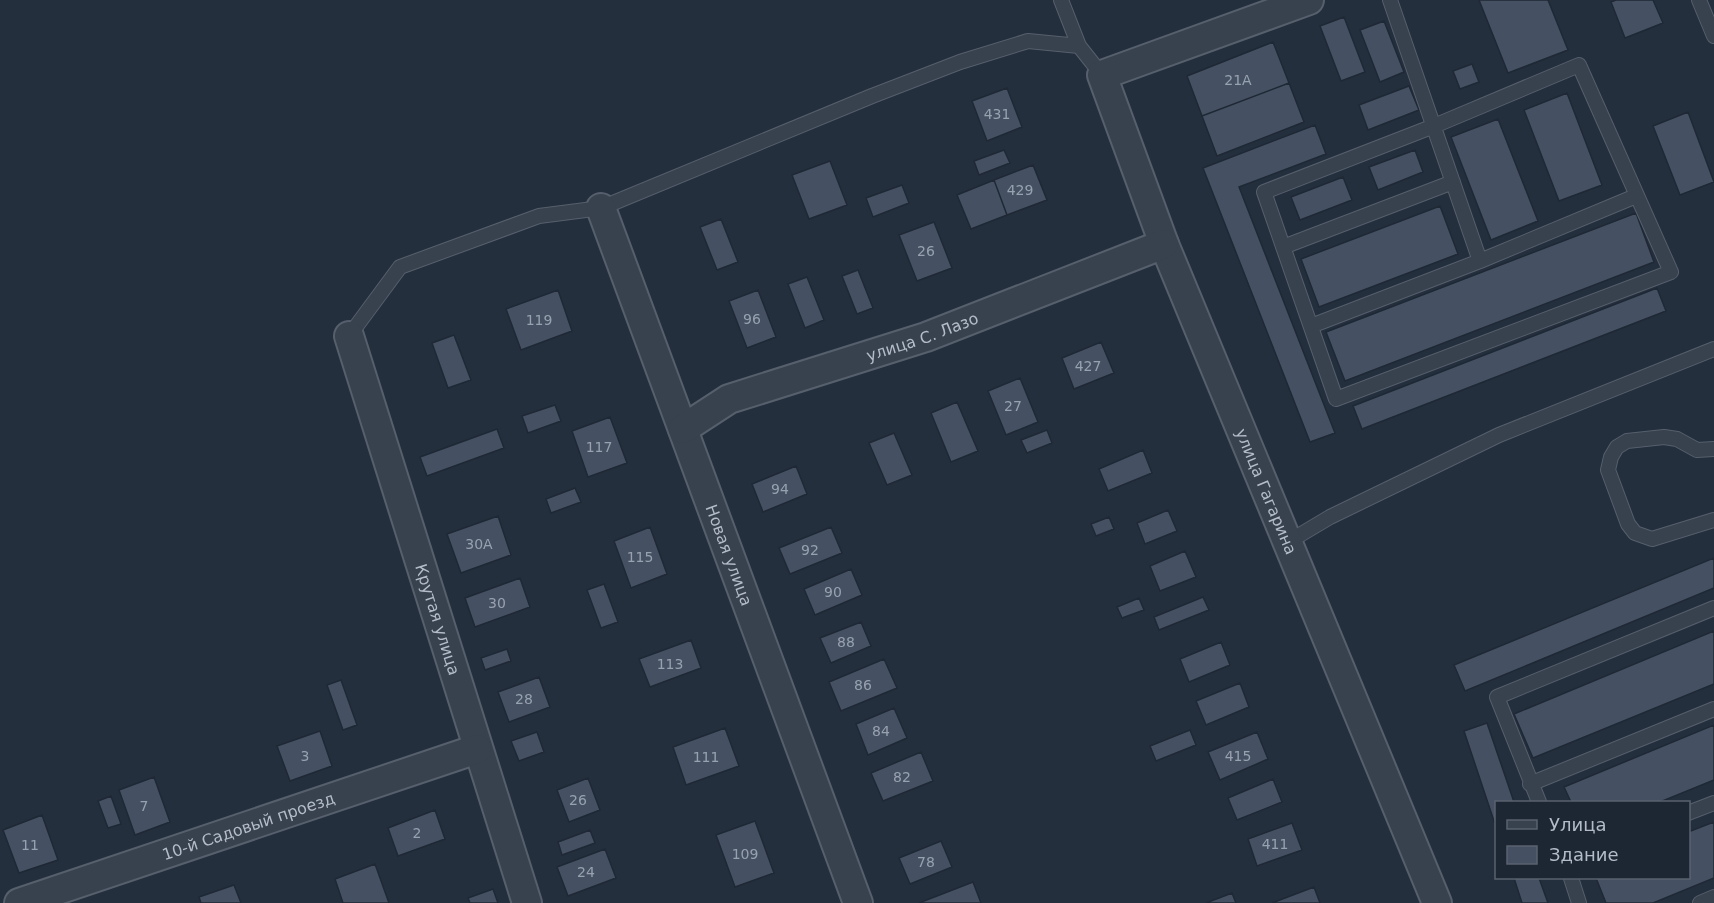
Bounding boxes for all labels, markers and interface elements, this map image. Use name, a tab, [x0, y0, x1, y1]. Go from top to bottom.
house number: 21А	[1224, 72, 1252, 88]
house number: 431	[984, 106, 1010, 122]
house number: 429	[1007, 182, 1033, 198]
house number: 26	[917, 243, 935, 259]
street label: улица С. Лазо	[864, 309, 981, 365]
house number: 96	[743, 311, 761, 327]
house number: 119	[526, 312, 552, 328]
house number: 427	[1075, 358, 1101, 374]
house number: 27	[1004, 398, 1022, 414]
street label: улица Гагарина	[1232, 426, 1301, 557]
house number: 117	[586, 439, 612, 455]
house number: 94	[771, 481, 789, 497]
street label: Новая улица	[701, 502, 756, 608]
house number: 30А	[465, 536, 493, 552]
house number: 92	[801, 542, 819, 558]
house number: 115	[627, 549, 653, 565]
street label: Крутая улица	[411, 561, 464, 678]
house number: 90	[824, 584, 842, 600]
house number: 30	[488, 595, 506, 611]
house number: 88	[837, 634, 855, 650]
house number: 113	[657, 656, 683, 672]
house number: 86	[854, 677, 872, 693]
house number: 28	[515, 691, 533, 707]
house number: 84	[872, 723, 890, 739]
house number: 3	[301, 748, 309, 764]
house number: 415	[1225, 748, 1251, 764]
house number: 111	[693, 749, 719, 765]
house number: 82	[893, 769, 911, 785]
street label: 10-й Садовый проезд	[160, 789, 337, 864]
house number: 26	[569, 792, 587, 808]
house number: 7	[140, 798, 148, 814]
legend	[1495, 801, 1690, 879]
text: Улица	[1549, 814, 1606, 835]
house number: 2	[413, 825, 421, 841]
house number: 411	[1262, 836, 1288, 852]
house number: 11	[21, 837, 39, 853]
text: Здание	[1549, 844, 1619, 865]
house number: 109	[732, 846, 758, 862]
house number: 78	[917, 854, 935, 870]
house number: 24	[577, 864, 595, 880]

